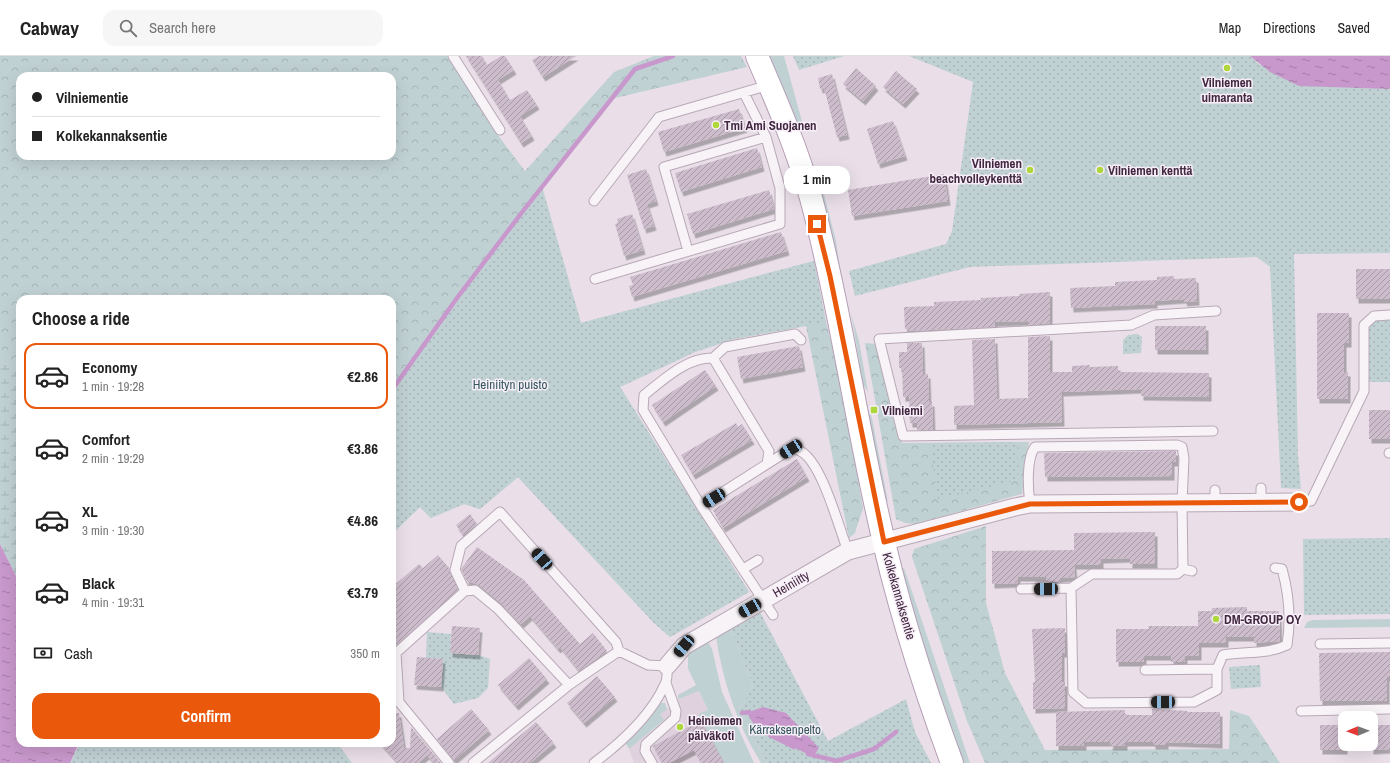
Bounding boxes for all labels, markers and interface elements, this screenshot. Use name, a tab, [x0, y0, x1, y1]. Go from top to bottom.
search box	[103, 10, 383, 46]
text: Cabway	[20, 15, 79, 41]
icon: search	[117, 17, 139, 39]
text: Search here	[149, 17, 216, 38]
text: Map	[1219, 19, 1241, 37]
text: Directions	[1263, 19, 1315, 37]
text: Saved	[1337, 19, 1370, 37]
marker: Vilniemen uimaranta	[1222, 63, 1232, 73]
place label: Vilniemen uimaranta	[1202, 74, 1253, 106]
text: Vilniementie	[56, 87, 128, 108]
place label: Tmi Ami Suojanen	[724, 117, 817, 134]
marker: Tmi Ami Suojanen	[711, 120, 721, 130]
text: Kolkekannaksentie	[56, 125, 167, 146]
place label: Vilniemen beachvolleykenttä	[930, 155, 1022, 187]
place label: Vilniemen kenttä	[1108, 162, 1193, 179]
marker: Vilniemen beachvolleykenttä	[1025, 165, 1035, 175]
marker: Vilniemen kenttä	[1095, 165, 1105, 175]
callout: 1 min	[784, 166, 850, 194]
text: 1 min	[803, 171, 831, 188]
route end	[808, 215, 826, 233]
text: Choose a ride	[32, 306, 130, 331]
text: Economy	[82, 357, 137, 378]
icon: car	[34, 358, 70, 394]
text: €2.86	[347, 366, 378, 387]
park label: Heiniityn puisto	[473, 376, 547, 393]
text: 1 min · 19:28	[82, 378, 144, 395]
place label: Vilniemi	[882, 402, 923, 419]
marker: Vilniemi	[869, 405, 879, 415]
text: Comfort	[82, 429, 130, 450]
icon: car	[34, 430, 70, 466]
car	[778, 437, 804, 461]
text: €3.86	[347, 438, 378, 459]
text: 2 min · 19:29	[82, 450, 144, 467]
car	[701, 487, 727, 509]
route start	[1290, 493, 1308, 511]
text: XL	[82, 501, 98, 522]
icon: car	[34, 502, 70, 538]
text: €4.86	[347, 510, 378, 531]
text: 3 min · 19:30	[82, 522, 144, 539]
car	[530, 546, 554, 572]
street label: Kolkekannaksentie	[878, 550, 920, 642]
street label: Heiniitty	[770, 566, 813, 601]
text: Black	[82, 573, 115, 594]
icon: car	[34, 574, 70, 610]
text: €3.79	[347, 582, 378, 603]
car	[1034, 583, 1058, 595]
text: 4 min · 19:31	[82, 594, 144, 611]
car	[737, 597, 763, 619]
place label: DM-GROUP OY	[1224, 611, 1302, 628]
marker: DM-GROUP OY	[1211, 614, 1221, 624]
car	[672, 633, 696, 659]
icon: cash	[32, 642, 54, 664]
text: Cash	[64, 643, 93, 664]
text: 350 m	[350, 645, 380, 662]
button: Confirm	[32, 693, 380, 739]
car	[1151, 696, 1175, 708]
north arrow	[1338, 711, 1378, 751]
map controls	[1338, 711, 1378, 751]
place label: Heiniemen päiväkoti	[688, 712, 742, 744]
park label: Kärraksenpelto	[749, 721, 821, 738]
marker: Heiniemen päiväkoti	[675, 722, 685, 732]

